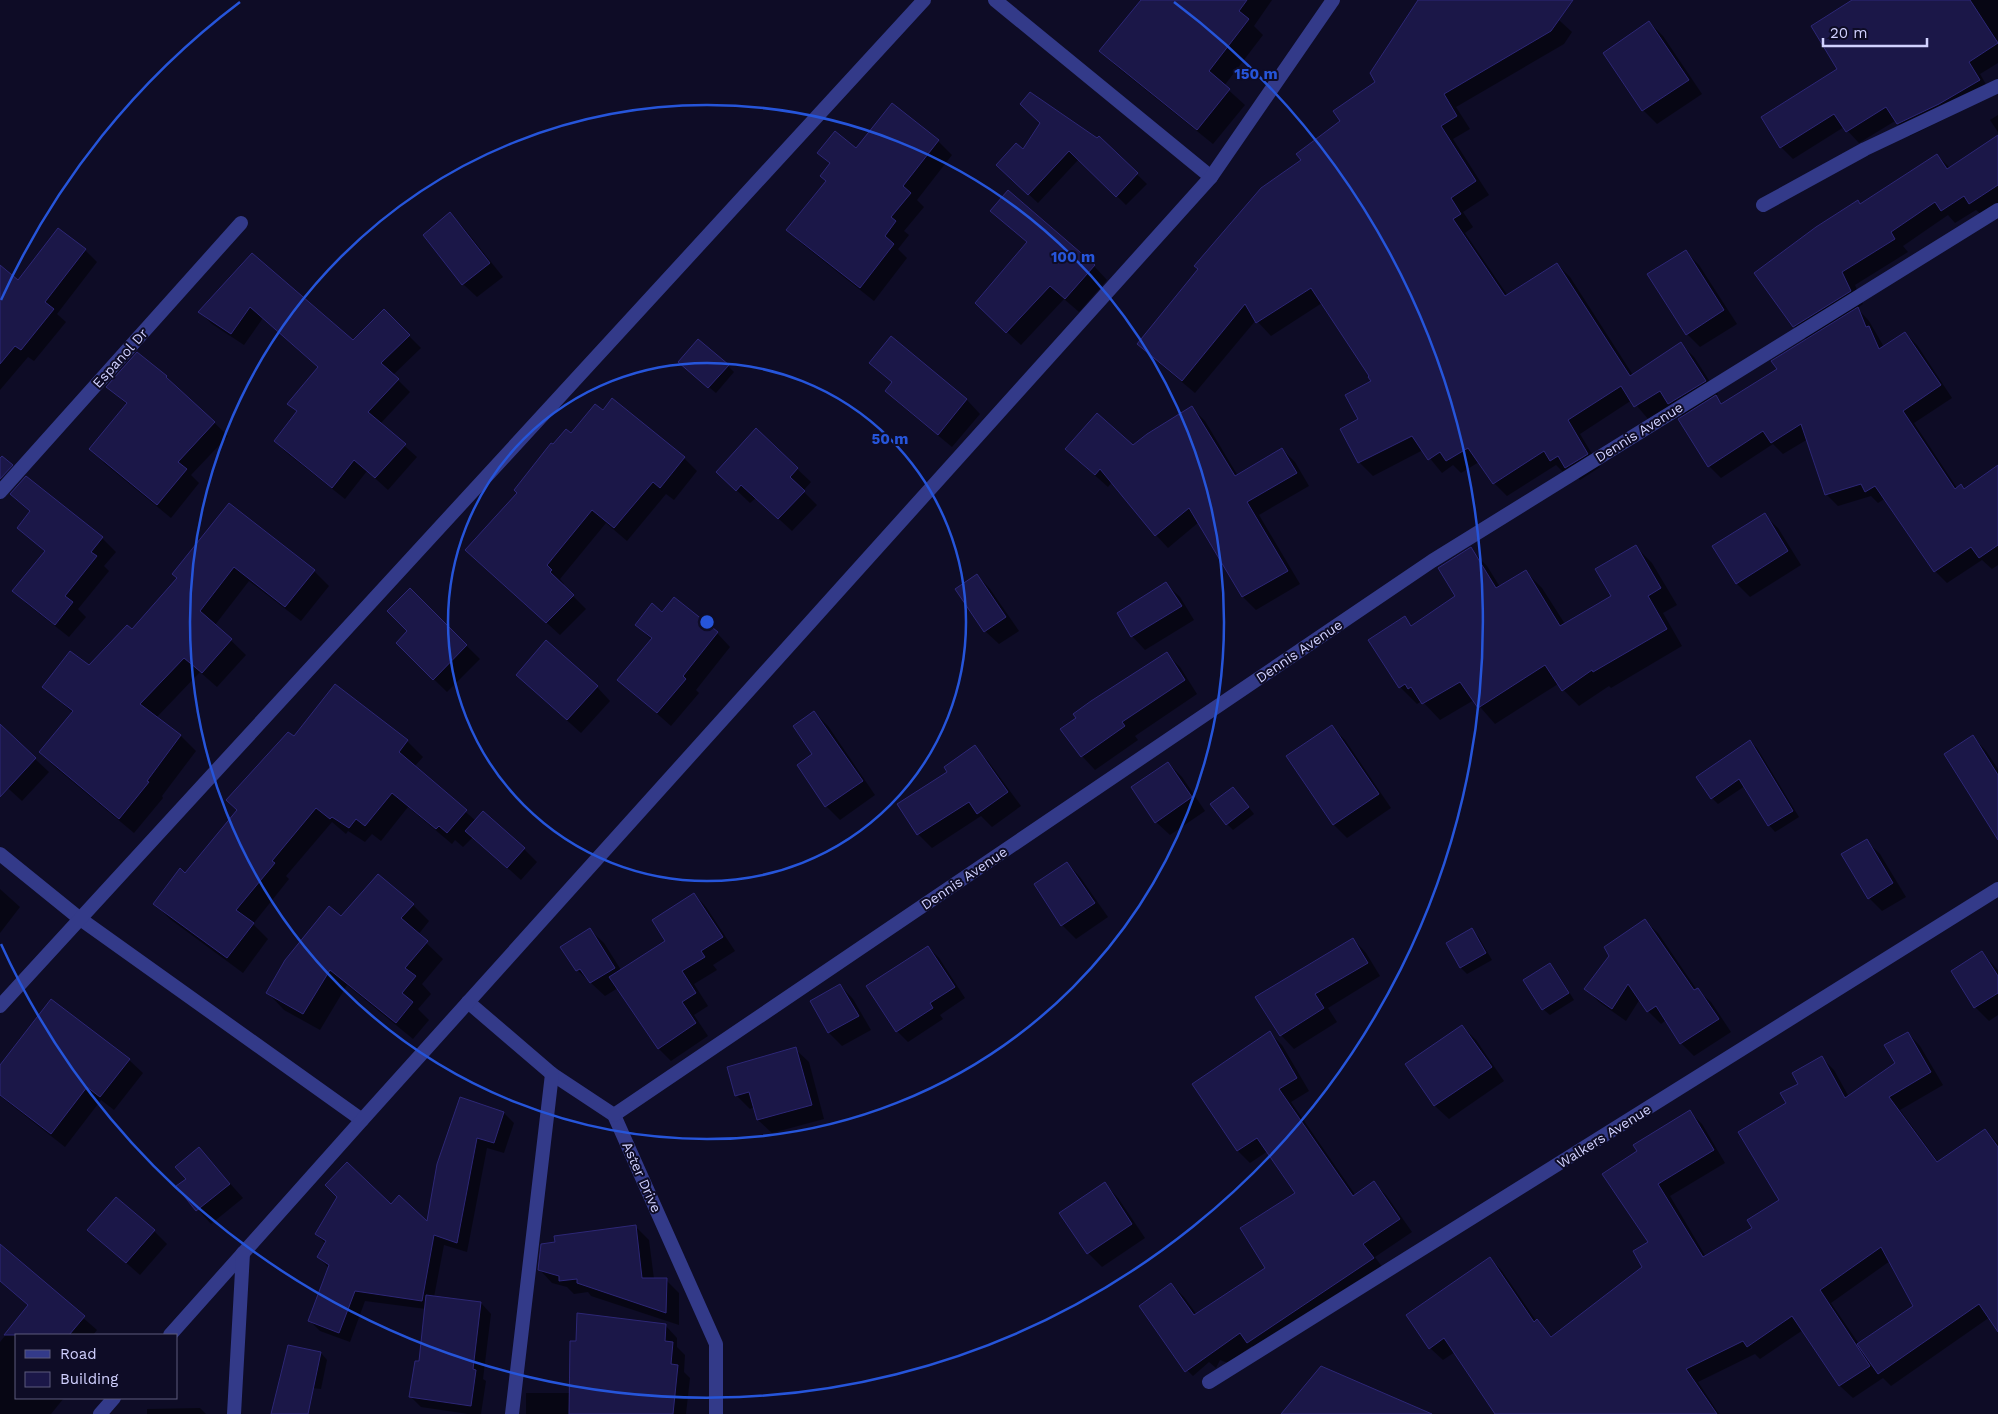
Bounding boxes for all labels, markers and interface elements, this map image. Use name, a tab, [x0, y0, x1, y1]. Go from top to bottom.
scale bar	[1823, 15, 1927, 47]
text: 20 m	[1830, 24, 1868, 42]
text: 150 m	[1234, 65, 1278, 83]
text: 100 m	[1051, 248, 1095, 266]
street label: Espanol Dr	[89, 325, 151, 391]
street label: Dennis Avenue	[1592, 399, 1686, 465]
text: 50 m	[872, 430, 908, 448]
centre of rings	[698, 613, 716, 631]
street label: Dennis Avenue	[1253, 616, 1345, 686]
street label: Dennis Avenue	[918, 843, 1010, 913]
street label: Walkers Avenue	[1554, 1101, 1654, 1171]
street label: Aster Drive	[619, 1139, 665, 1215]
legend	[15, 1334, 178, 1399]
text: Road	[60, 1345, 97, 1363]
text: Building	[60, 1370, 118, 1388]

